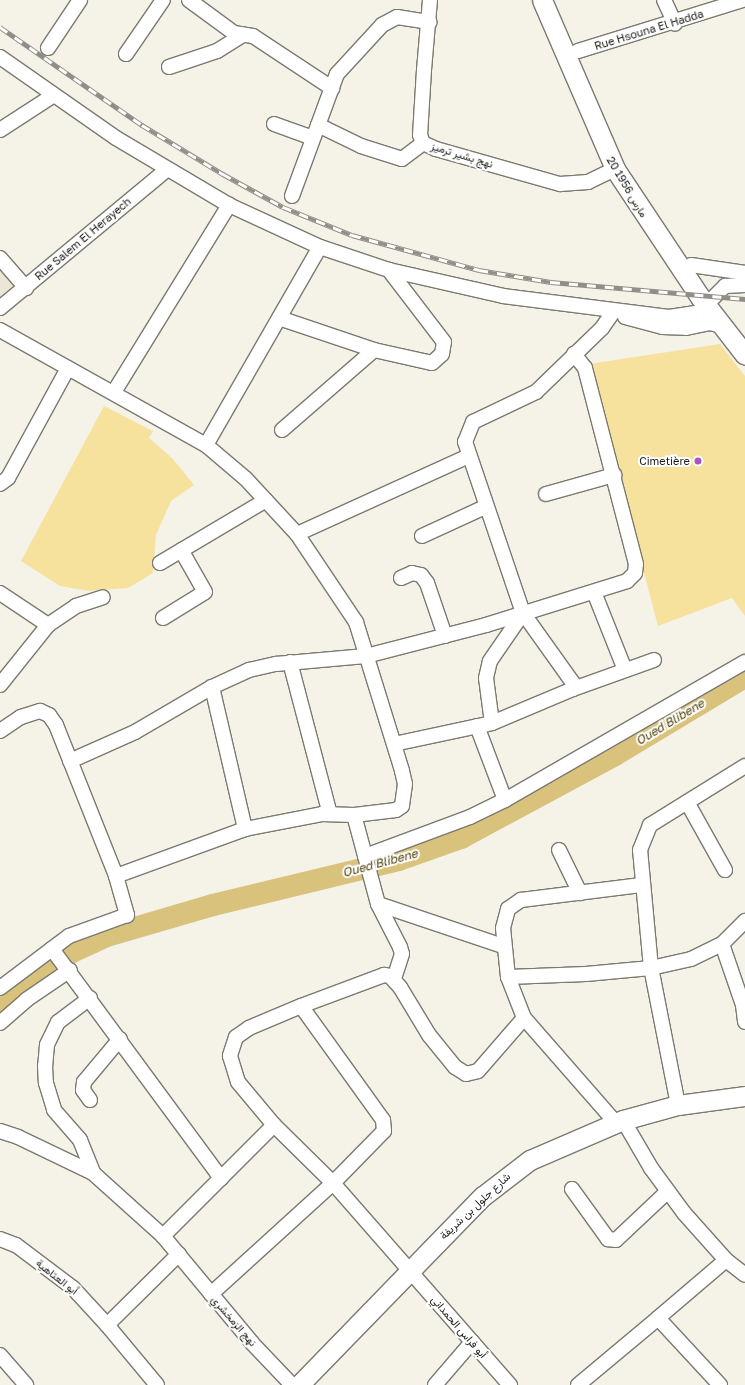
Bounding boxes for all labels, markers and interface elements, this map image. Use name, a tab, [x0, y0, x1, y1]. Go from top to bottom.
street label: Rue Hsouna El Hadda	[593, 7, 705, 53]
street label: نهج بشير ترميز	[429, 139, 495, 171]
street label: 20 مارس 1956	[604, 154, 650, 220]
street label: Rue Salem El Herayech	[32, 195, 134, 283]
place label: Cimetière	[639, 454, 690, 468]
marker: Cimetière	[693, 456, 703, 466]
water label: Oued Blibene	[633, 696, 707, 748]
water label: Oued Blibene	[341, 846, 419, 880]
street label: شارع جلول بن شريفة	[437, 1170, 513, 1242]
street label: أبو العتاهية	[33, 1256, 81, 1298]
street label: نهج الزمخشري	[208, 1293, 260, 1349]
street label: أبو فراس الحمداني	[428, 1293, 490, 1361]

